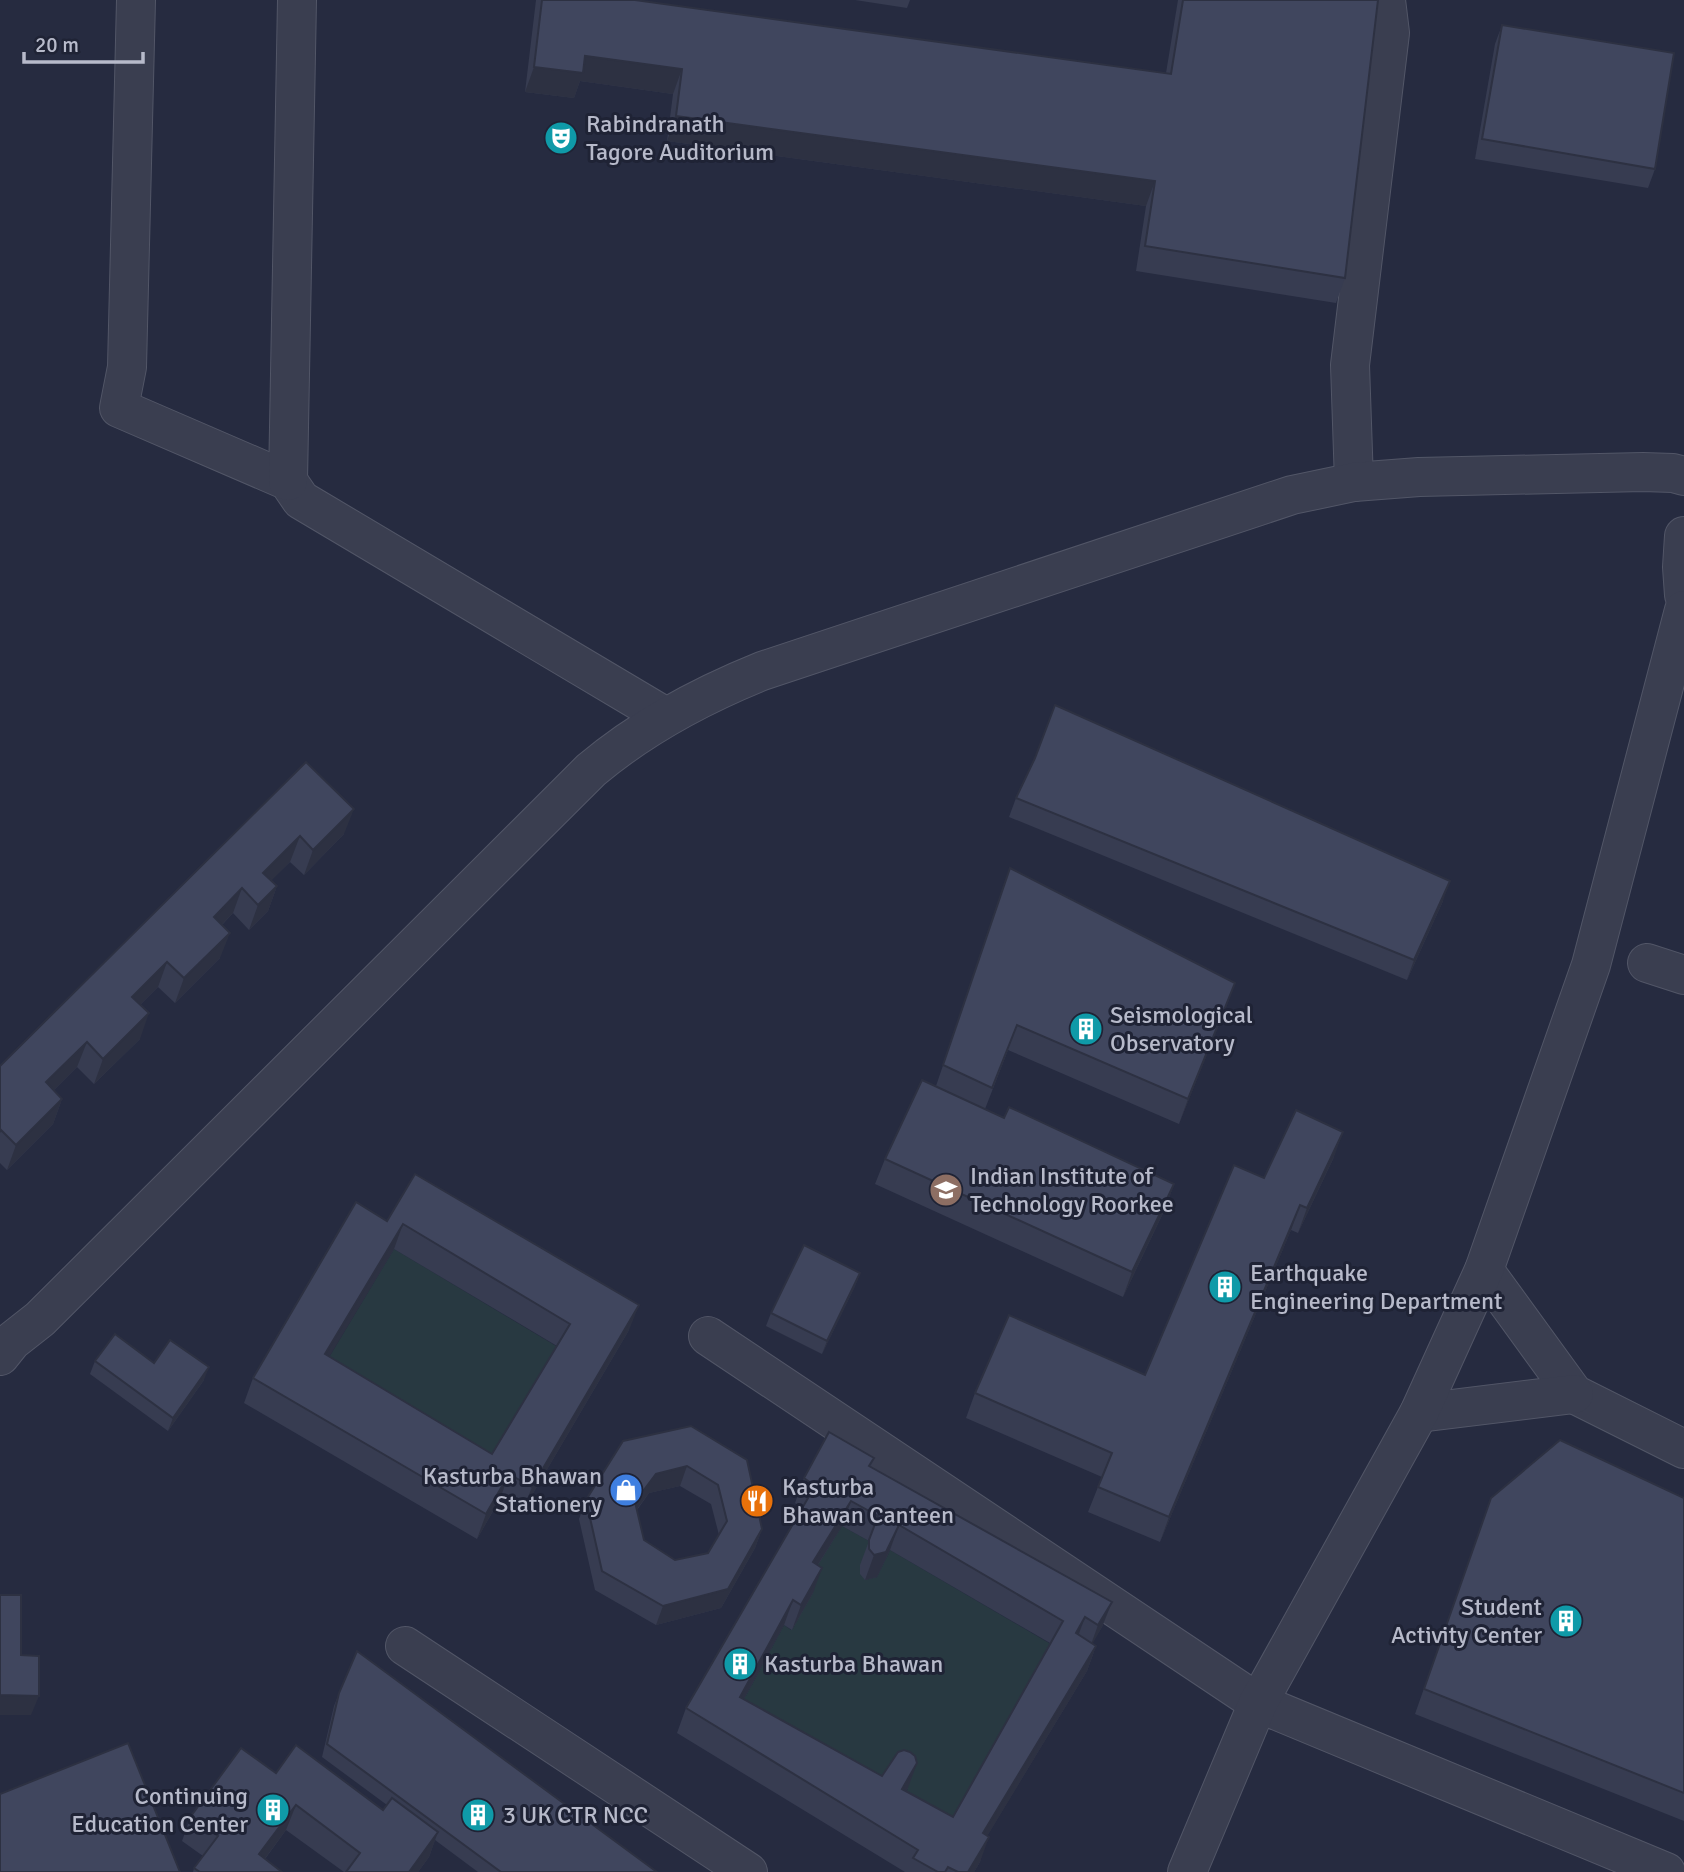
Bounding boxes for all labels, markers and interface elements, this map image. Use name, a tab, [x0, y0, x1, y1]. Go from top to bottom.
scale bar	[24, 21, 144, 65]
text: 20 m	[35, 32, 79, 58]
place label: Rabindranath Tagore Auditorium	[586, 109, 774, 167]
theatre icon: Rabindranath Tagore Auditorium	[542, 119, 580, 157]
place label: Seismological Observatory	[1110, 1000, 1253, 1058]
building icon: Seismological Observatory	[1067, 1010, 1105, 1048]
place label: Indian Institute of Technology Roorkee	[970, 1161, 1174, 1219]
school or university icon: Indian Institute of Technology Roorkee	[927, 1171, 965, 1209]
place label: Earthquake Engineering Department	[1250, 1258, 1503, 1316]
building icon: Earthquake Engineering Department	[1206, 1268, 1244, 1306]
place label: Kasturba Bhawan Stationery	[423, 1461, 602, 1519]
shop icon: Kasturba Bhawan Stationery	[607, 1471, 645, 1509]
place label: Kasturba Bhawan Canteen	[782, 1472, 954, 1530]
restaurant icon: Kasturba Bhawan Canteen	[738, 1482, 776, 1520]
place label: Student Activity Center	[1391, 1592, 1542, 1650]
building icon: Student Activity Center	[1547, 1602, 1585, 1640]
building icon: Kasturba Bhawan	[721, 1645, 759, 1683]
place label: Kasturba Bhawan	[764, 1649, 943, 1679]
place label: Continuing Education Center	[71, 1781, 248, 1839]
building icon: Continuing Education Center	[254, 1791, 292, 1829]
building icon: 3 UK CTR NCC	[459, 1796, 497, 1834]
place label: 3 UK CTR NCC	[503, 1800, 648, 1830]

